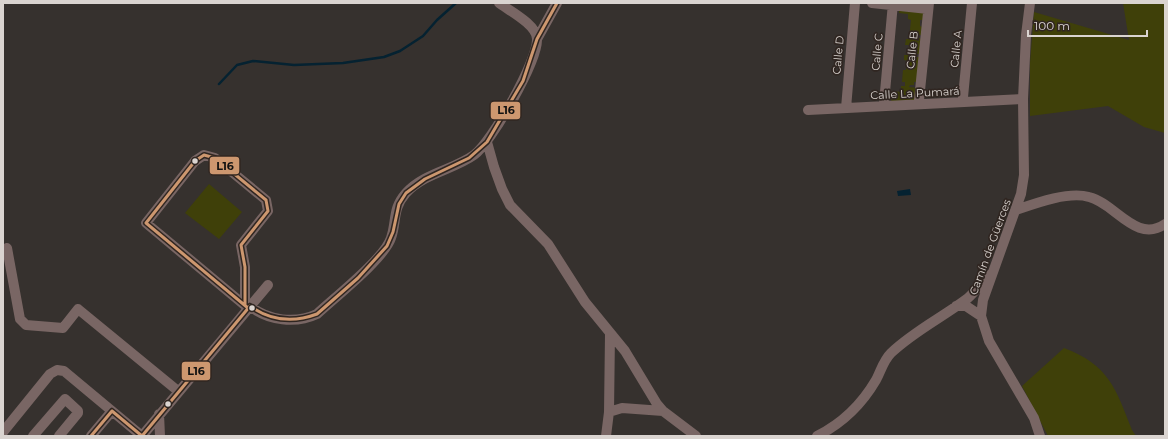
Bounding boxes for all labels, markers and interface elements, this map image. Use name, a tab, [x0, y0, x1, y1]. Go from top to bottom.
scale bar	[1028, 12, 1147, 38]
text: 100 m	[1034, 18, 1070, 33]
street label: Calle A	[947, 29, 965, 68]
street label: Calle B	[903, 30, 921, 70]
street label: Calle C	[868, 33, 886, 71]
street label: Calle D	[829, 35, 847, 75]
street label: Calle La Pumará	[870, 84, 960, 102]
line badge: L16	[490, 101, 521, 120]
text: L16	[497, 103, 515, 117]
unlabelled marker	[190, 156, 200, 166]
line badge: L16	[209, 156, 240, 175]
text: L16	[216, 159, 234, 173]
street label: Camín de Güerces	[966, 197, 1014, 297]
unlabelled marker	[247, 303, 257, 313]
line badge: L16	[181, 361, 211, 381]
text: L16	[187, 364, 205, 378]
unlabelled marker	[163, 399, 173, 409]

